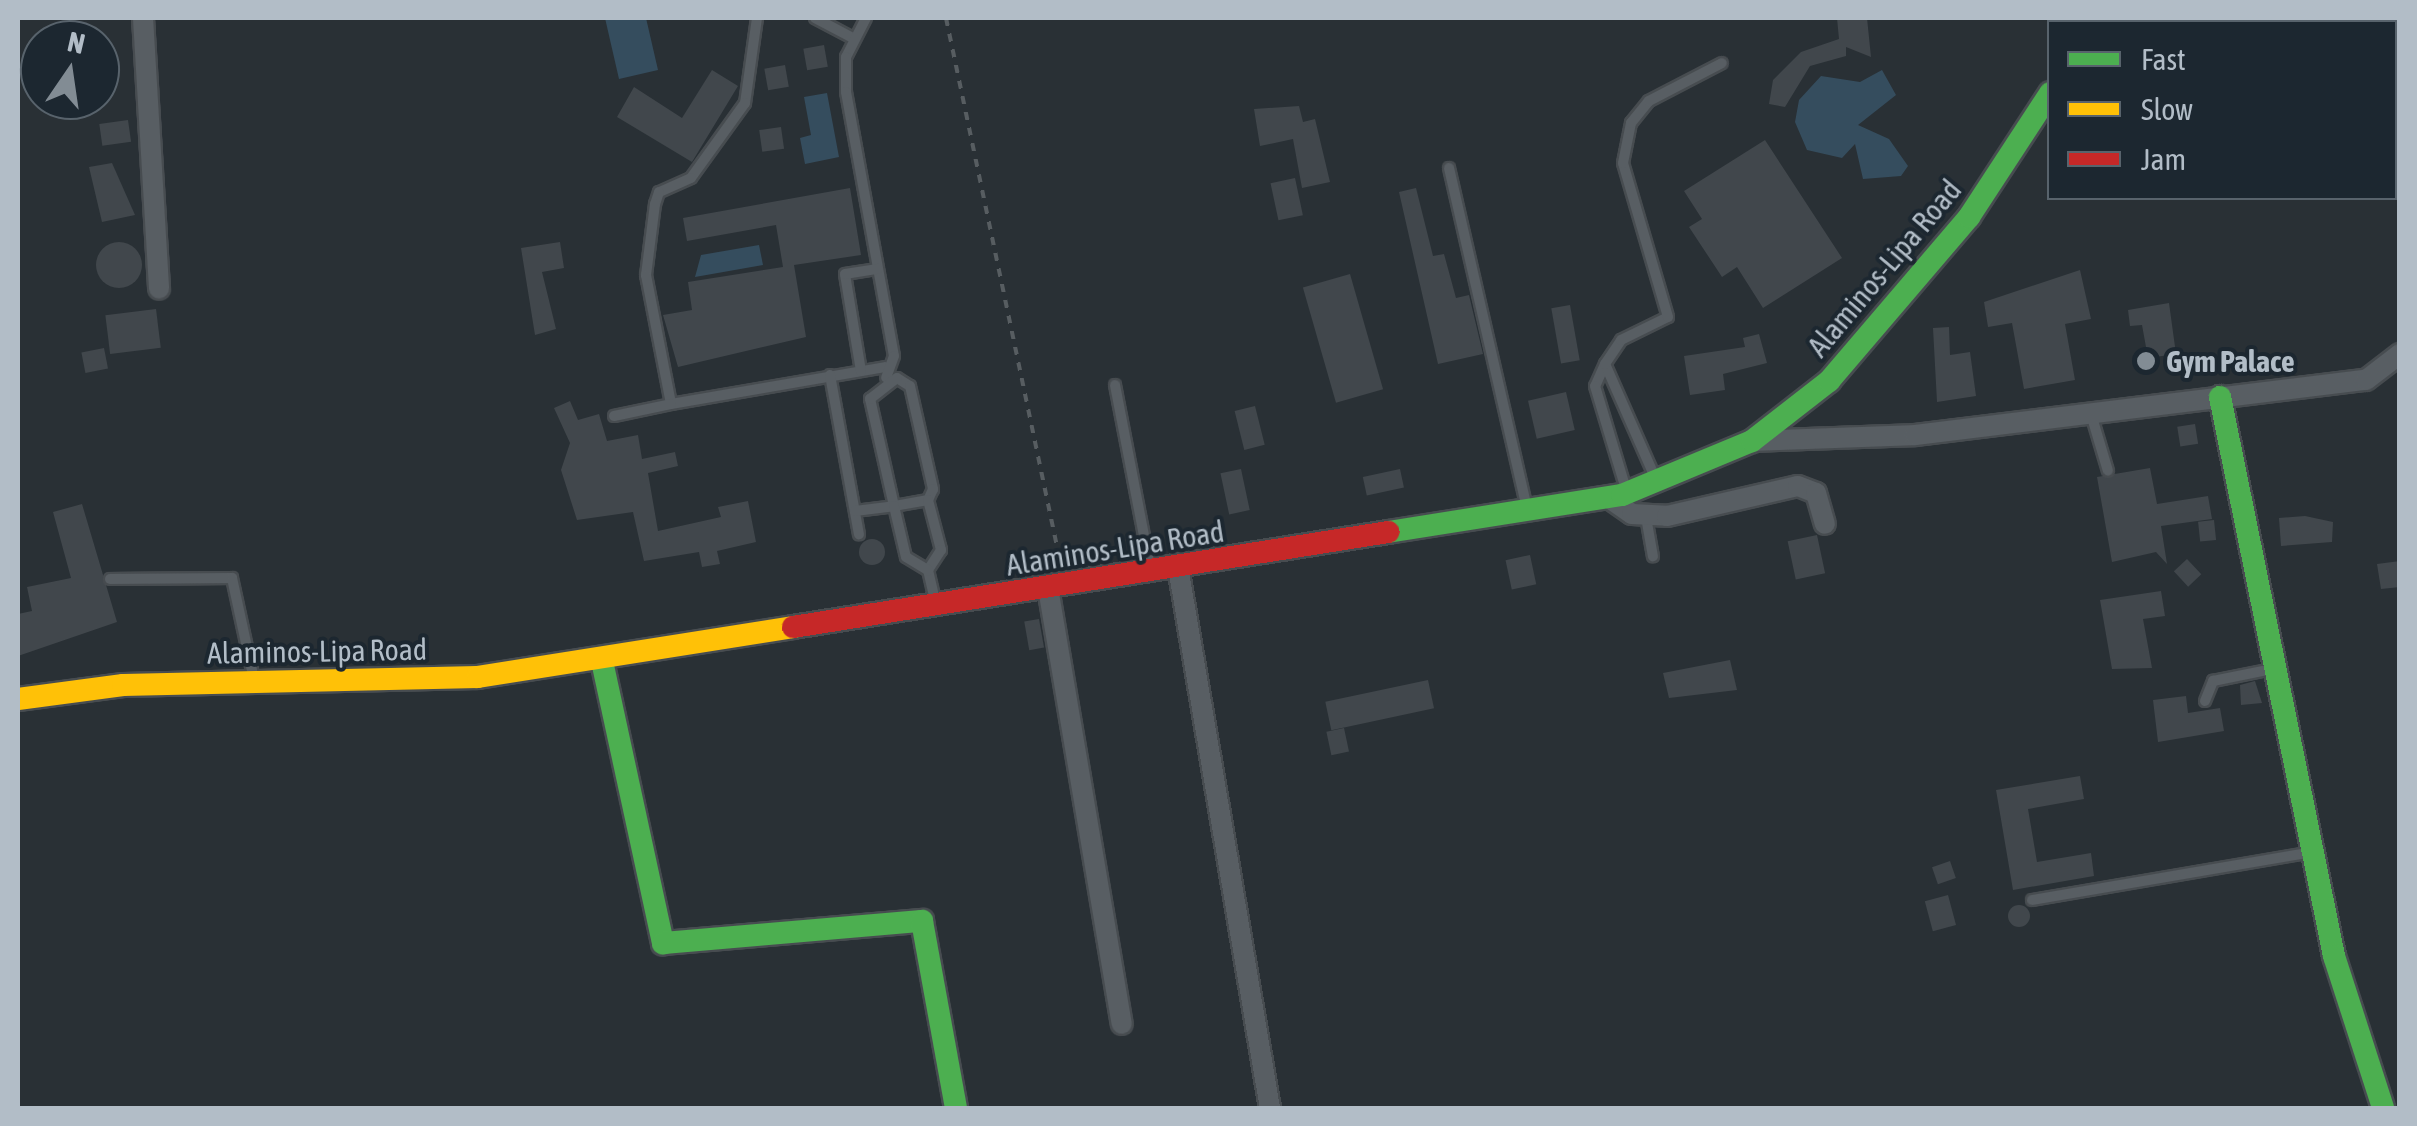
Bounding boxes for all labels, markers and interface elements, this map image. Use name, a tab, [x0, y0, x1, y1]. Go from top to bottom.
north arrow	[20, 20, 120, 120]
legend	[2047, 20, 2397, 200]
text: N	[65, 25, 88, 60]
text: Fast	[2141, 42, 2186, 76]
text: Slow	[2141, 92, 2193, 126]
text: Jam	[2141, 142, 2186, 176]
street label: Alaminos-Lipa Road	[1800, 172, 1968, 364]
place label: Gym Palace	[2166, 343, 2295, 379]
marker: Gym Palace	[2135, 350, 2157, 372]
street label: Alaminos-Lipa Road	[1004, 513, 1226, 583]
street label: Alaminos-Lipa Road	[207, 631, 427, 671]

